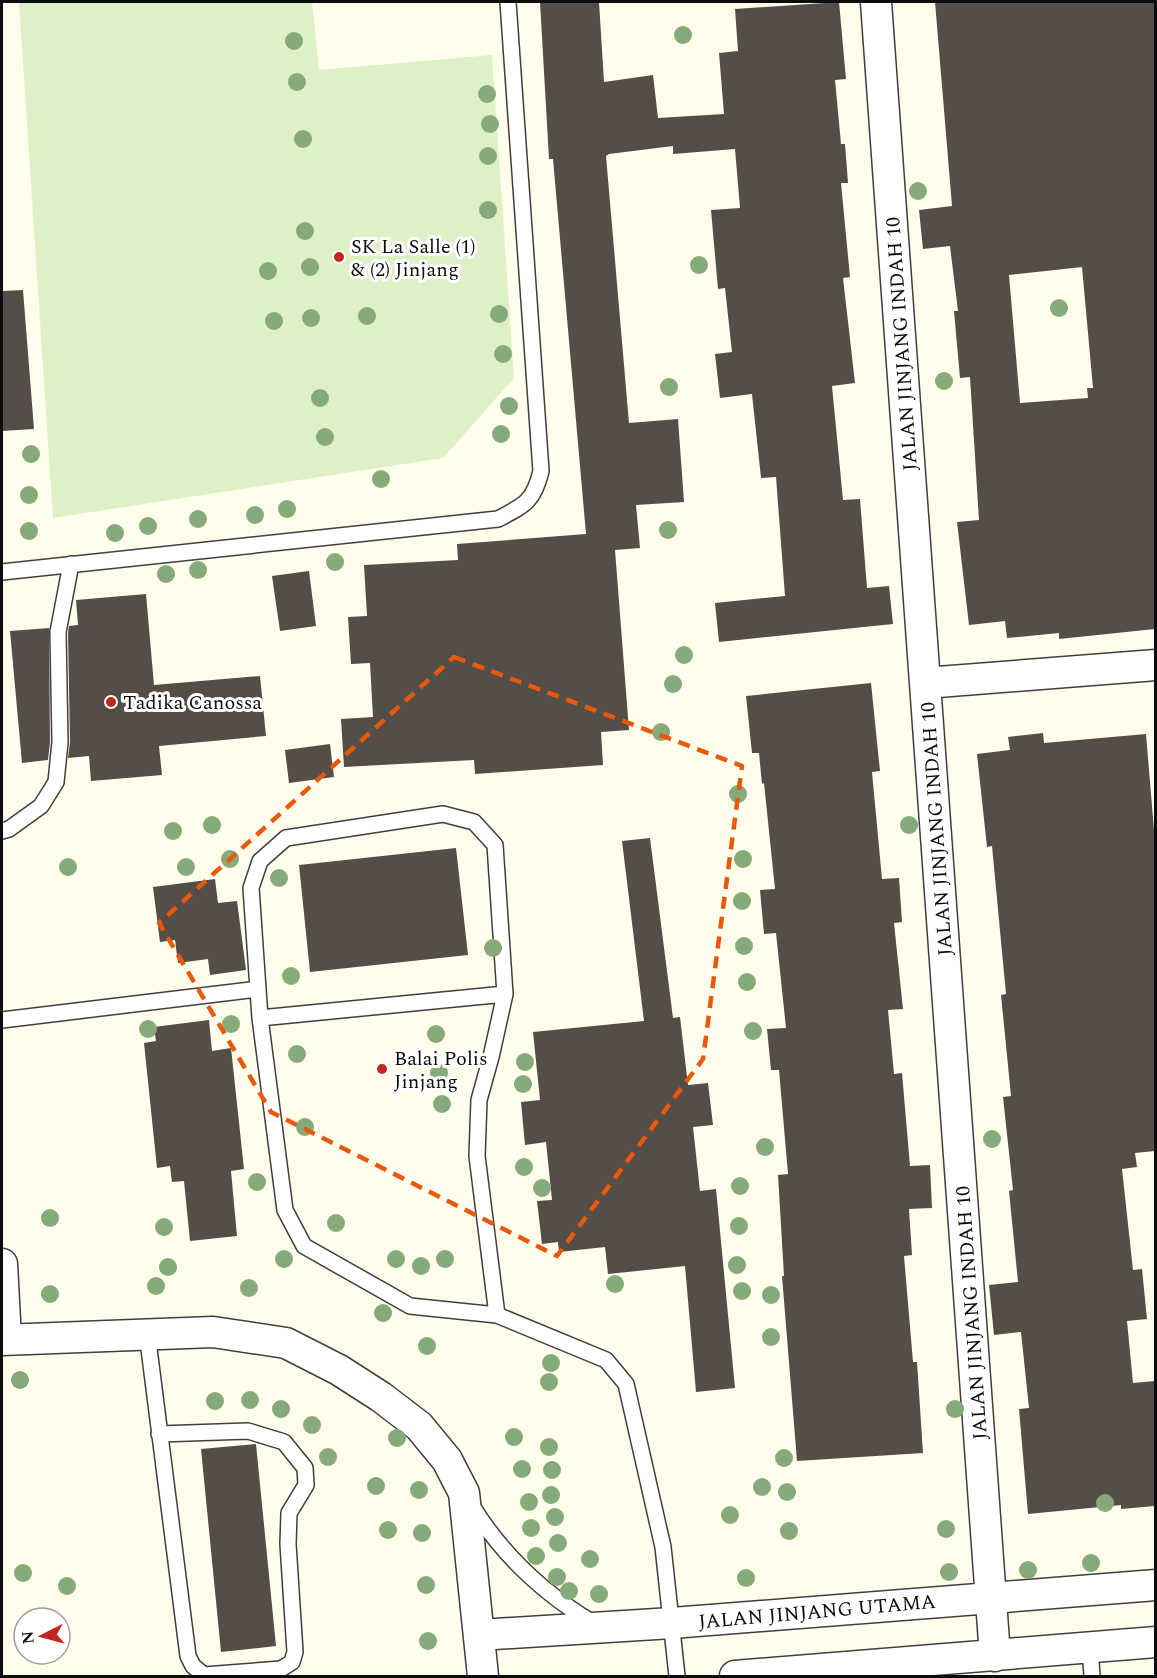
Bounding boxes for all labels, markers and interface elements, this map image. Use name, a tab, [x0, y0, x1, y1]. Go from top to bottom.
street label: JALAN JINJANG INDAH 10	[878, 216, 926, 472]
place label: SK La Salle (1) & (2) Jinjang	[351, 232, 476, 285]
marker: SK La Salle (1) & (2) Jinjang	[332, 250, 346, 264]
place label: Tadika Canossa	[123, 688, 262, 718]
marker: Tadika Canossa	[104, 695, 118, 709]
street label: JALAN JINJANG INDAH 10	[913, 701, 961, 957]
place label: Balai Polis Jinjang	[394, 1044, 488, 1097]
marker: Balai Polis Jinjang	[375, 1062, 389, 1076]
street label: JALAN JINJANG INDAH 10	[948, 1185, 996, 1441]
street label: JALAN JINJANG UTAMA	[697, 1587, 937, 1637]
north arrow	[12, 1606, 72, 1666]
text: N	[15, 1630, 41, 1645]

